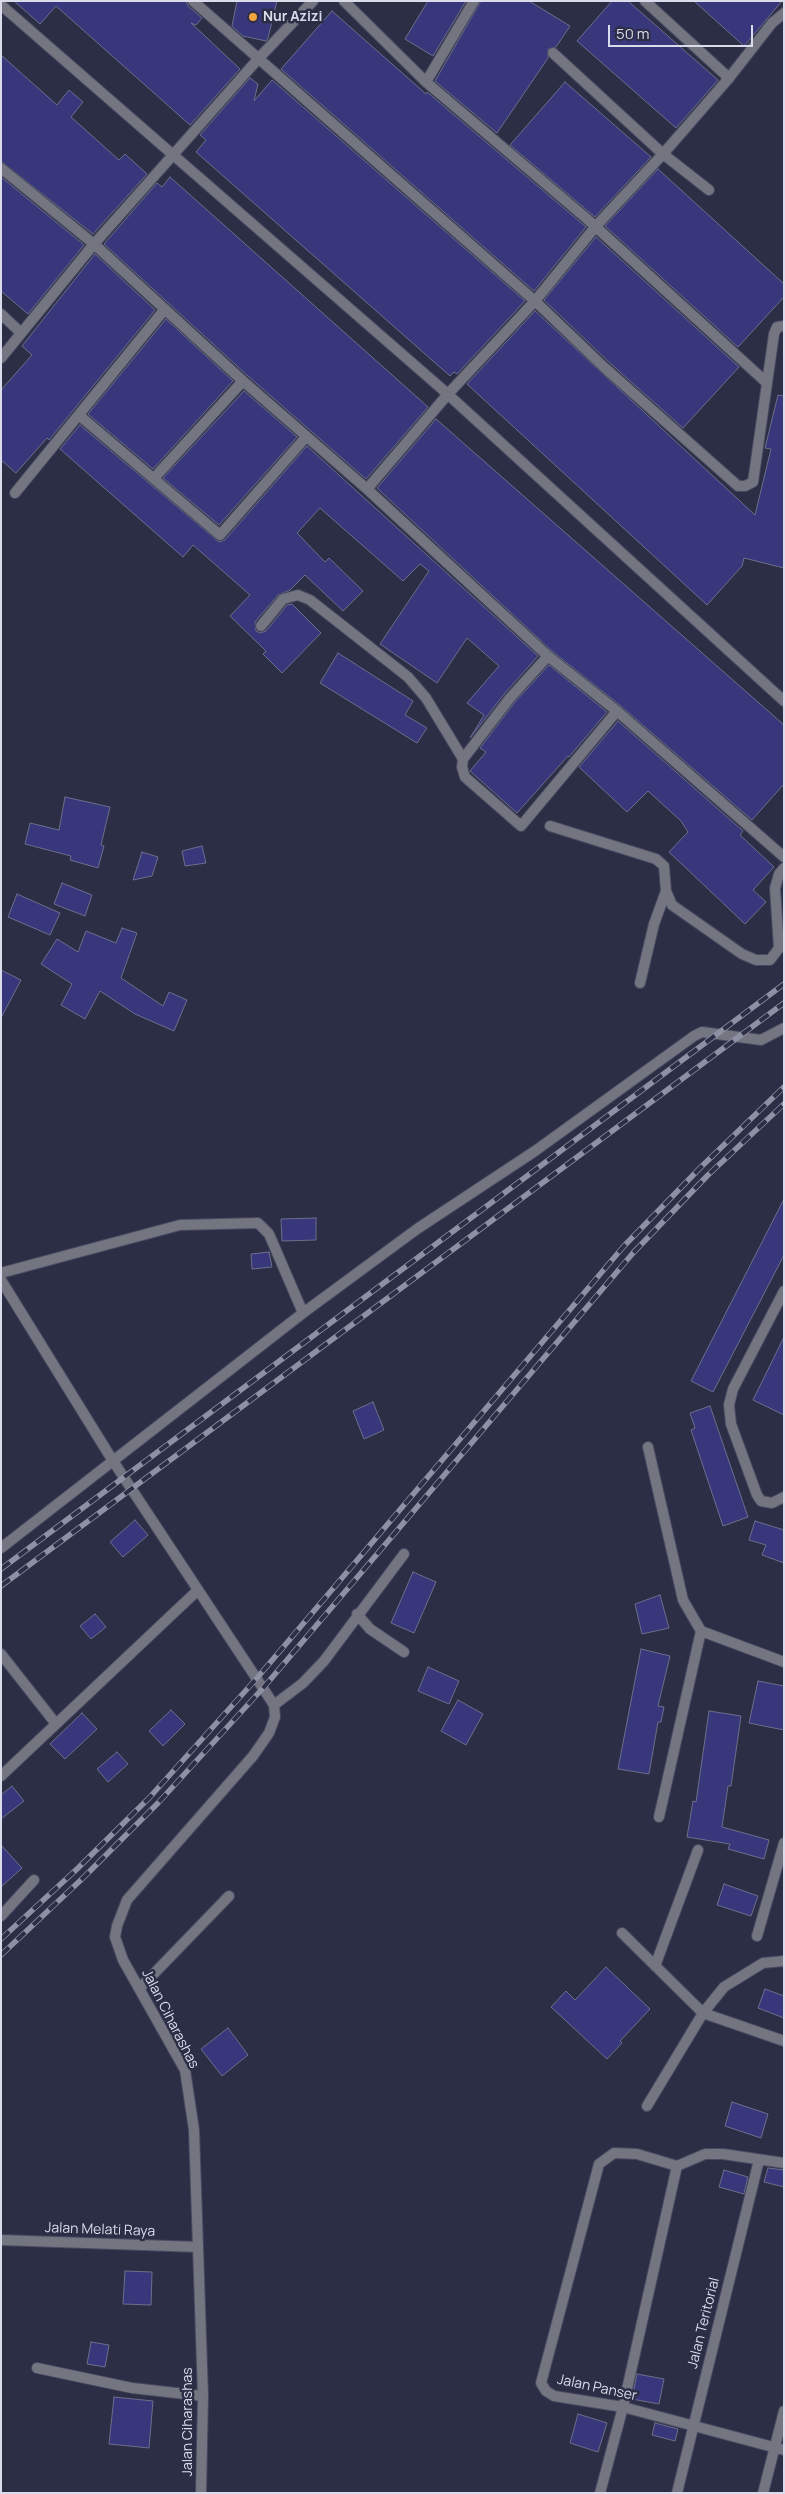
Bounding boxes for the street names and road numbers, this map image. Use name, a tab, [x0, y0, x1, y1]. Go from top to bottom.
street label: Jalan Ciharashas	[138, 1967, 202, 2071]
street label: Jalan Melati Raya	[45, 2220, 155, 2240]
street label: Jalan Teritorial	[685, 2276, 723, 2370]
street label: Jalan Ciharashas	[180, 2367, 196, 2477]
street label: Jalan Panser	[556, 2371, 638, 2405]

